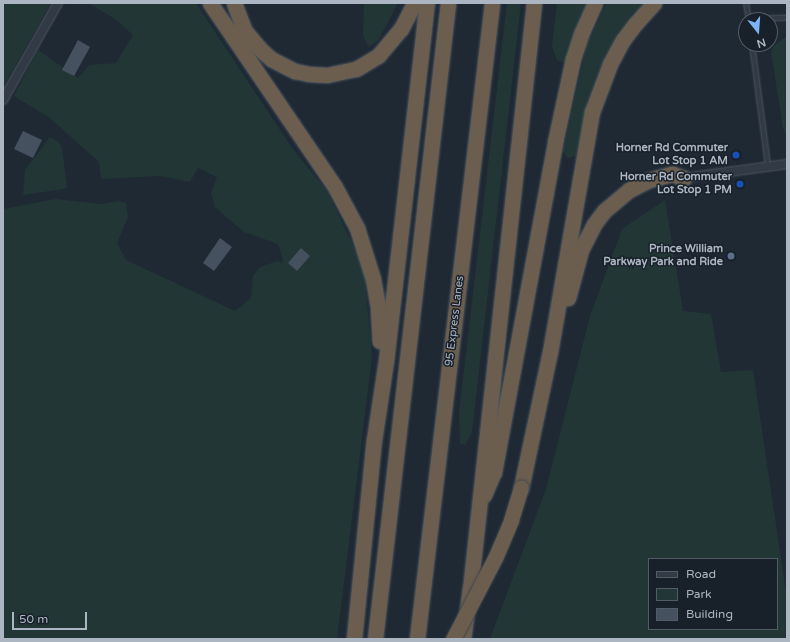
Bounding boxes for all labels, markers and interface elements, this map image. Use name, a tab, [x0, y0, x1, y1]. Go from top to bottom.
north arrow	[738, 12, 778, 52]
text: N	[755, 35, 767, 51]
place label: Horner Rd Commuter Lot Stop 1 AM	[616, 142, 728, 168]
marker: Horner Rd Commuter Lot Stop 1 AM	[731, 150, 741, 160]
place label: Horner Rd Commuter Lot Stop 1 PM	[620, 171, 732, 197]
marker: Horner Rd Commuter Lot Stop 1 PM	[735, 179, 745, 189]
place label: Prince William Parkway Park and Ride	[603, 243, 723, 269]
marker: Prince William Parkway Park and Ride	[726, 251, 736, 261]
street label: 95 Express Lanes	[443, 275, 467, 367]
legend	[648, 558, 778, 630]
text: Road	[686, 567, 716, 581]
text: Park	[686, 587, 712, 601]
scale bar	[14, 604, 89, 630]
text: Building	[686, 607, 733, 621]
text: 50 m	[19, 612, 48, 626]

